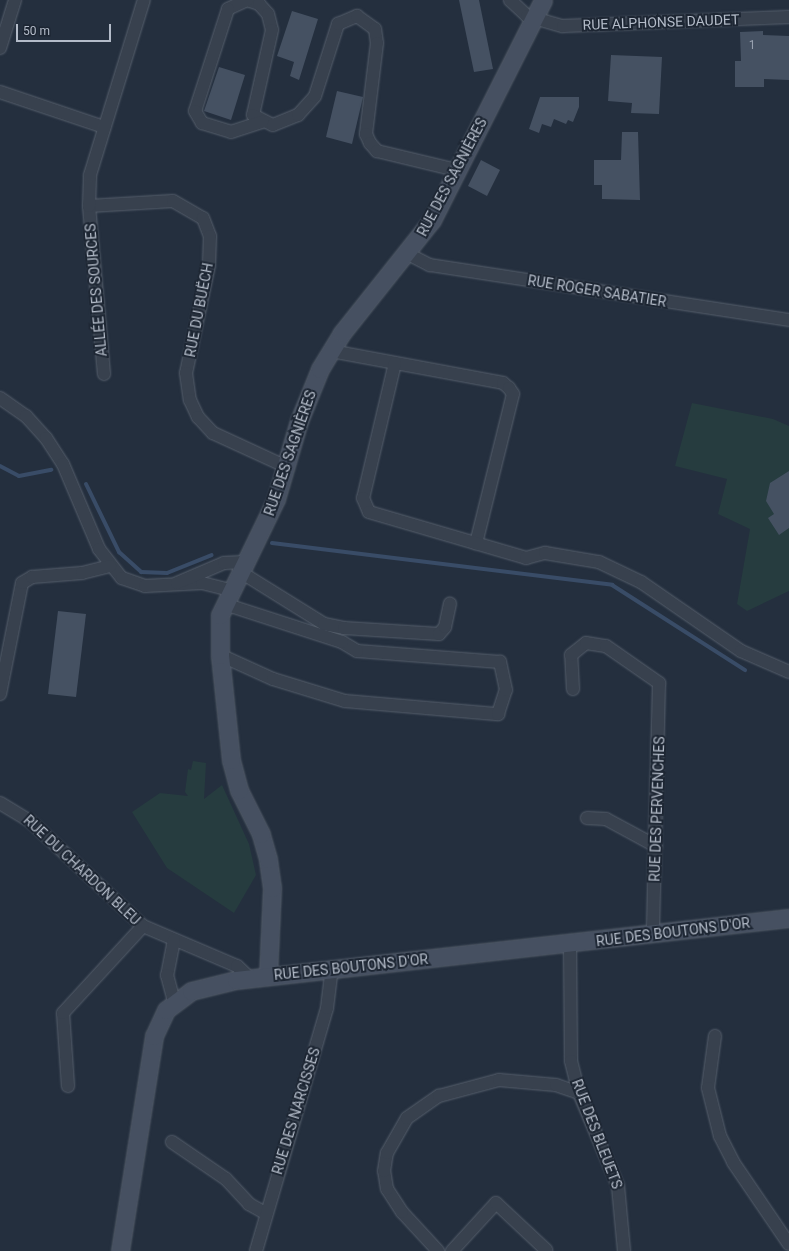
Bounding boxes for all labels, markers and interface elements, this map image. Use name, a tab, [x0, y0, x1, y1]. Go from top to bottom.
street label: RUE ALPHONSE DAUDET	[582, 11, 740, 33]
scale bar	[18, 16, 113, 42]
text: 50 m	[23, 24, 50, 38]
house number: 1	[749, 39, 755, 53]
street label: RUE DES SAGNIÈRES	[414, 115, 490, 239]
street label: ALLÉE DES SOURCES	[82, 223, 110, 357]
street label: RUE DU BUËCH	[182, 261, 216, 359]
street label: RUE ROGER SABATIER	[526, 272, 668, 310]
street label: RUE DES SAGNIÈRES	[261, 388, 319, 518]
street label: RUE DES PERVENCHES	[646, 736, 668, 882]
street label: RUE DU CHARDON BLEU	[20, 812, 144, 928]
street label: RUE DES BOUTONS D'OR	[595, 914, 751, 950]
street label: RUE DES BOUTONS D'OR	[273, 951, 429, 983]
street label: RUE DES NARCISSES	[269, 1046, 323, 1176]
street label: RUE DES BLEUETS	[568, 1077, 626, 1191]

